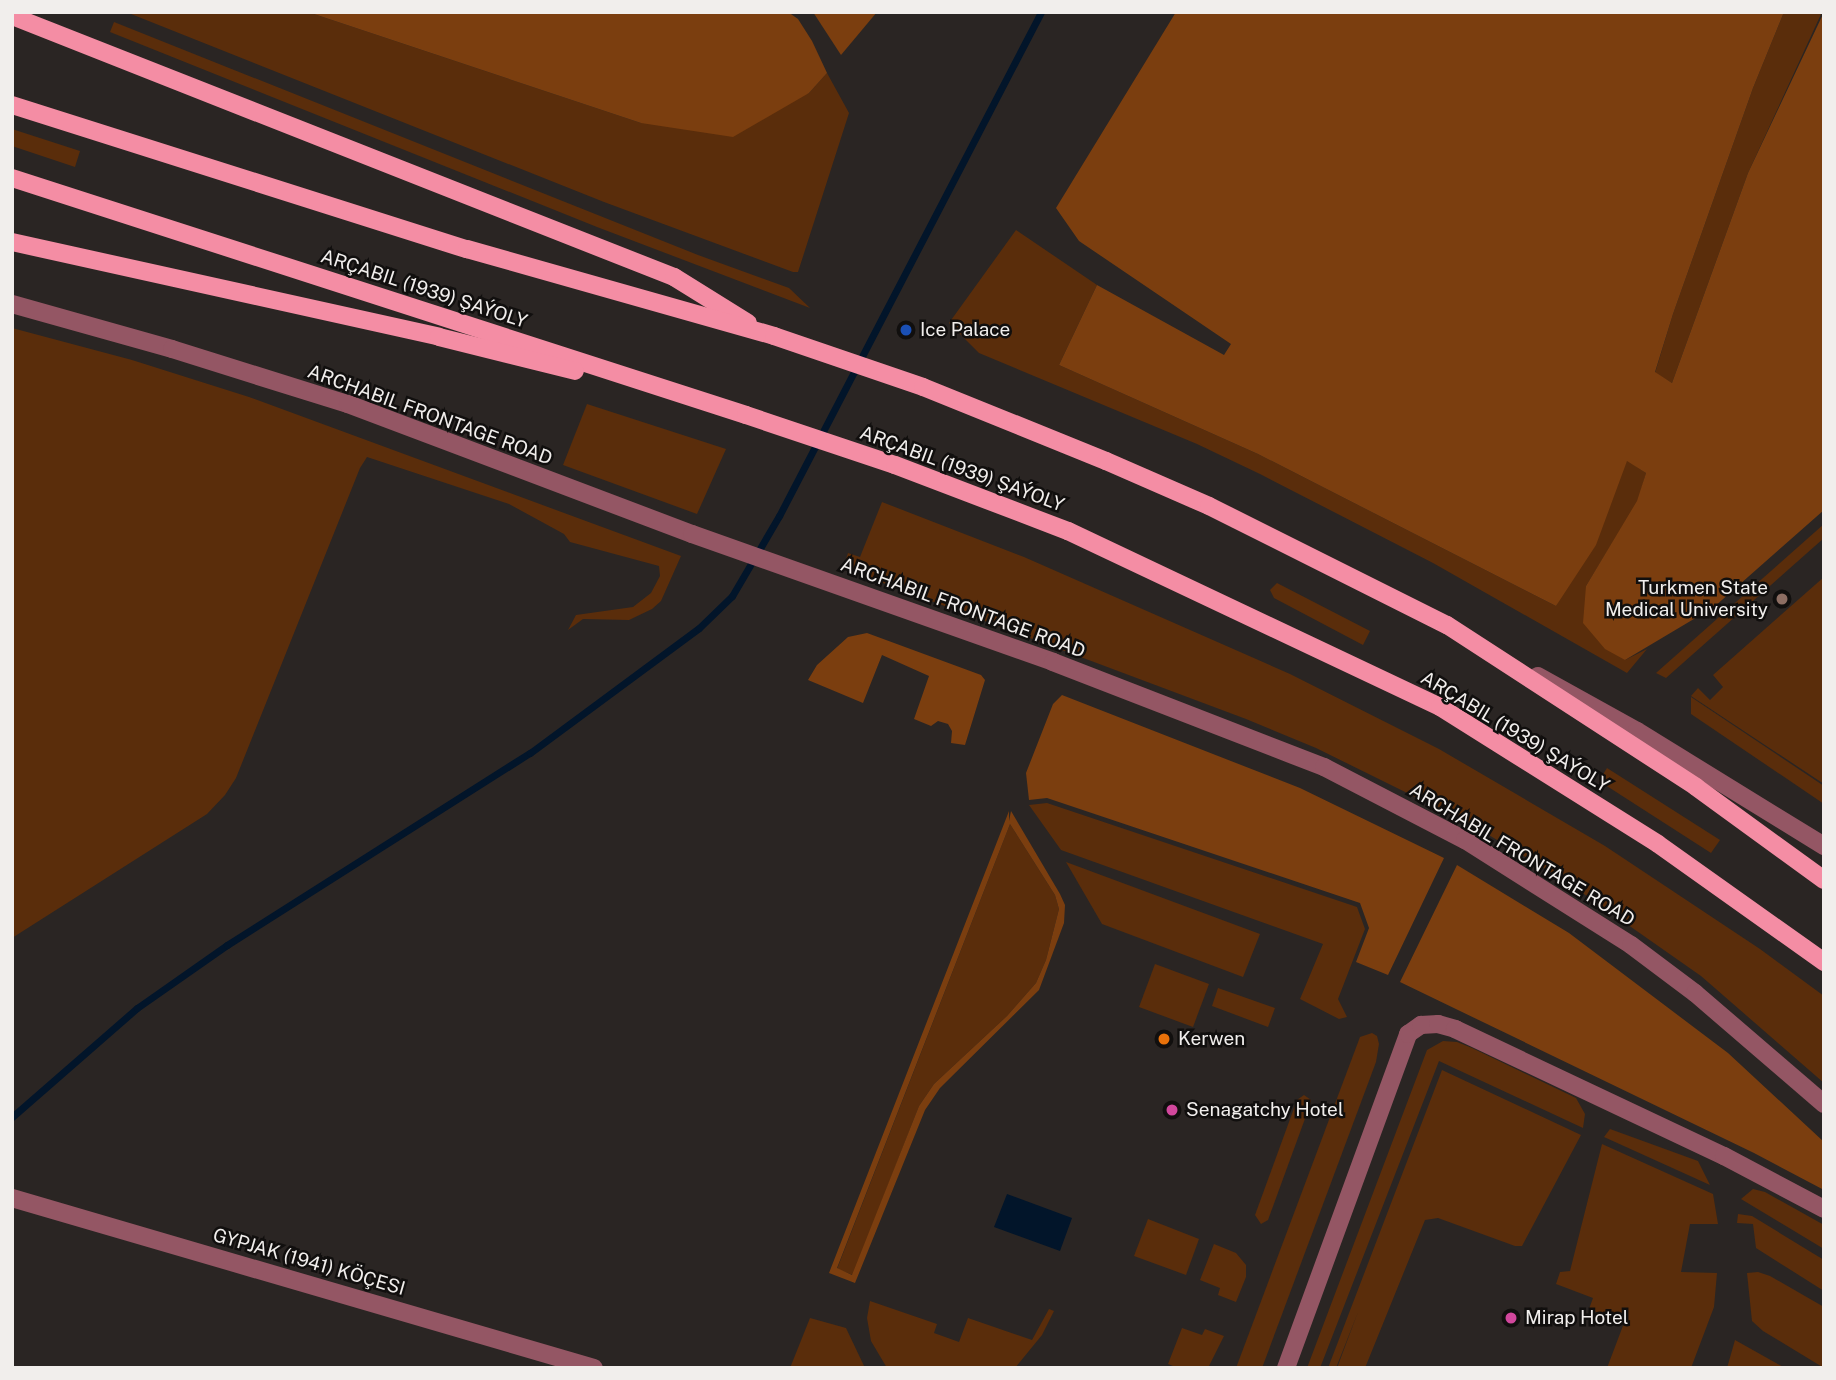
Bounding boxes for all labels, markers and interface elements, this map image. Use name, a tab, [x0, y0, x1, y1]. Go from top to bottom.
street label: ARÇABIL (1939) ŞAÝOLY	[318, 245, 530, 333]
place label: Ice Palace	[920, 319, 1011, 341]
marker: Ice Palace	[898, 322, 914, 338]
street label: ARCHABIL FRONTAGE ROAD	[305, 360, 555, 470]
street label: ARÇABIL (1939) ŞAÝOLY	[857, 421, 1067, 517]
street label: ARCHABIL FRONTAGE ROAD	[838, 553, 1088, 663]
place label: Turkmen State Medical University	[1605, 577, 1768, 621]
marker: Turkmen State Medical University	[1774, 591, 1790, 607]
street label: ARÇABIL (1939) ŞAÝOLY	[1417, 667, 1613, 797]
street label: ARCHABIL FRONTAGE ROAD	[1405, 779, 1639, 931]
place label: Kerwen	[1178, 1028, 1245, 1050]
marker: Kerwen	[1156, 1031, 1172, 1047]
place label: Senagatchy Hotel	[1186, 1099, 1344, 1121]
marker: Senagatchy Hotel	[1164, 1102, 1180, 1118]
street label: GYPJAK (1941) KÖÇESI	[210, 1224, 408, 1300]
place label: Mirap Hotel	[1525, 1307, 1629, 1329]
marker: Mirap Hotel	[1503, 1310, 1519, 1326]

